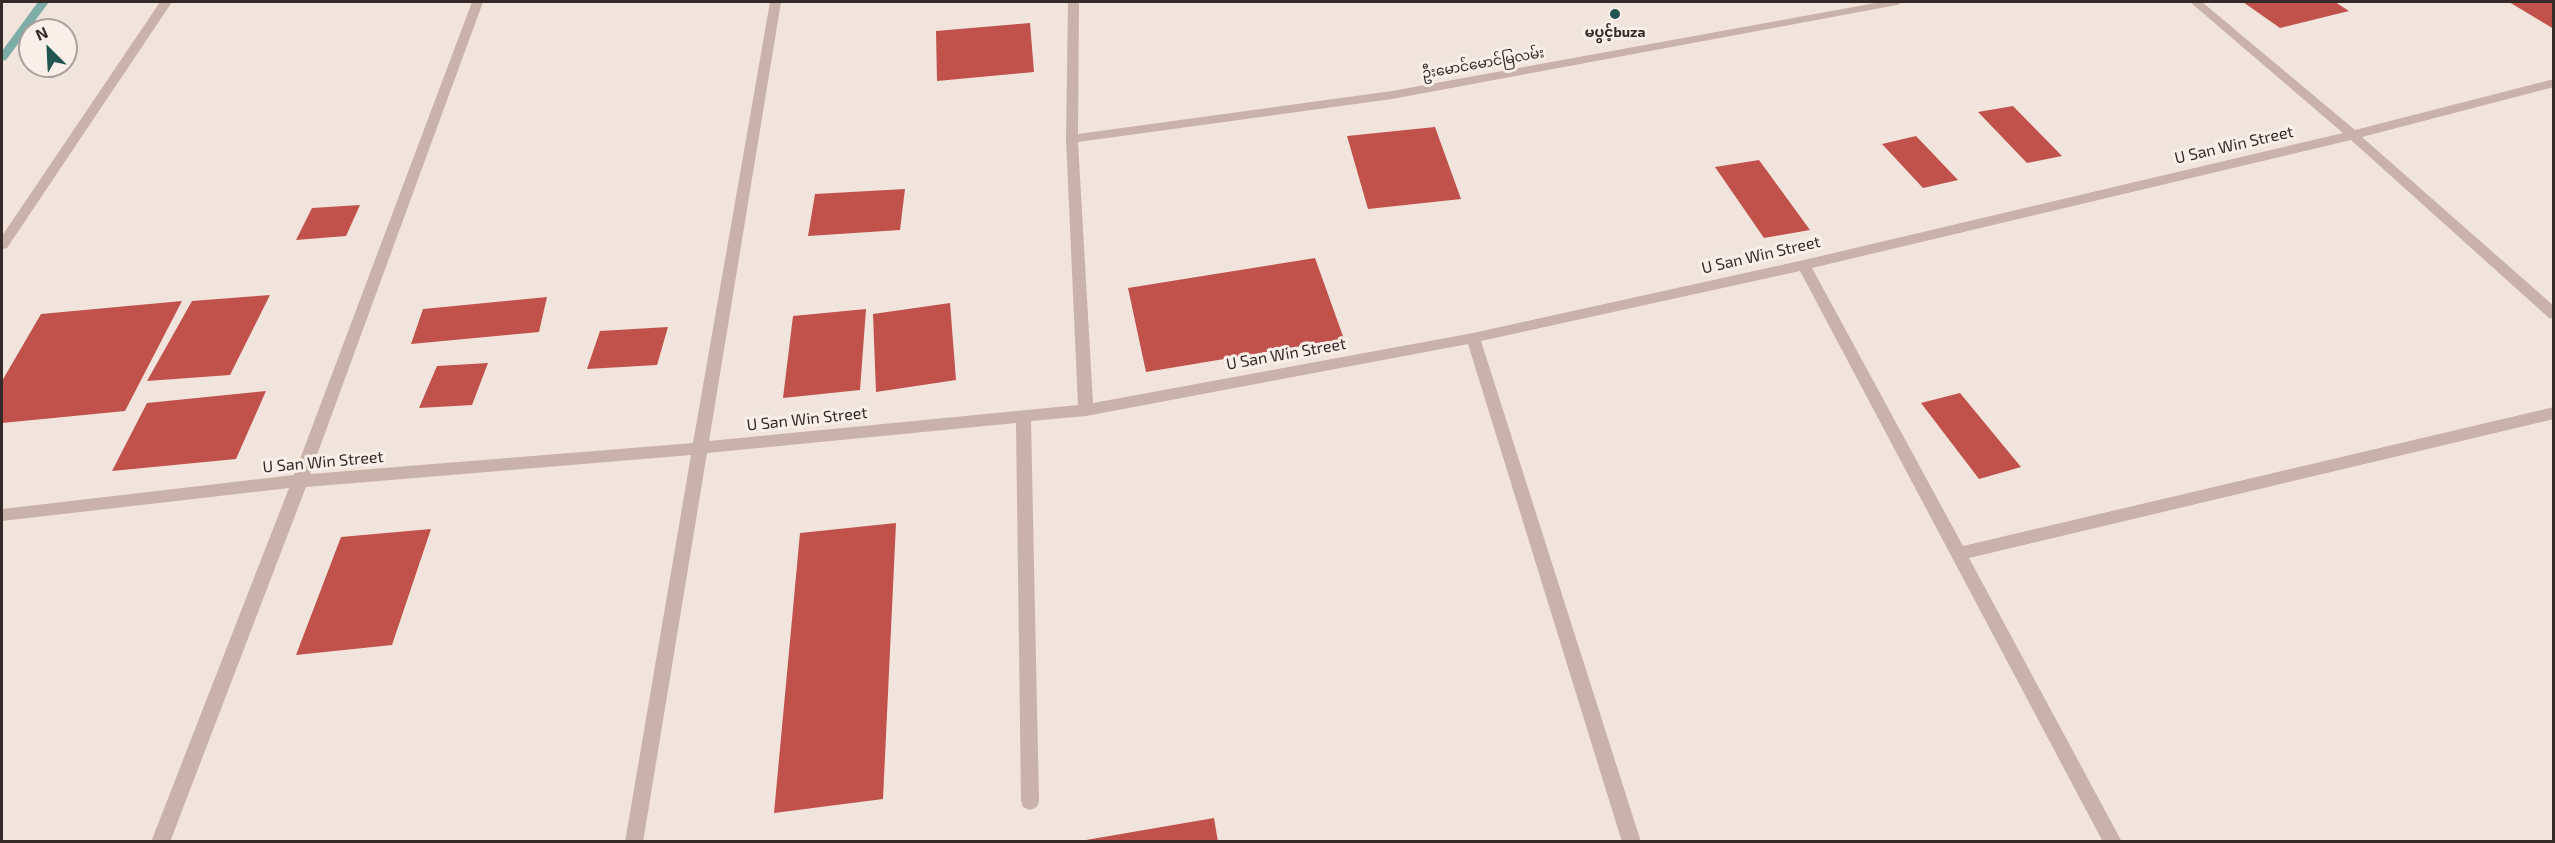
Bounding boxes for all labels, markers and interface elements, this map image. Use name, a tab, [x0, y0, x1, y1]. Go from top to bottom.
marker: မပွင့်buza	[1608, 7, 1622, 21]
north arrow	[18, 18, 78, 78]
text: N	[32, 22, 50, 44]
place label: မပွင့်buza	[1585, 24, 1645, 40]
street label: ဦးမောင်မောင်မြလမ်း	[1420, 44, 1546, 82]
street label: U San Win Street	[2173, 122, 2295, 168]
street label: U San Win Street	[1700, 232, 1822, 278]
street label: U San Win Street	[1225, 334, 1347, 374]
street label: U San Win Street	[746, 403, 868, 435]
street label: U San Win Street	[262, 447, 384, 477]

